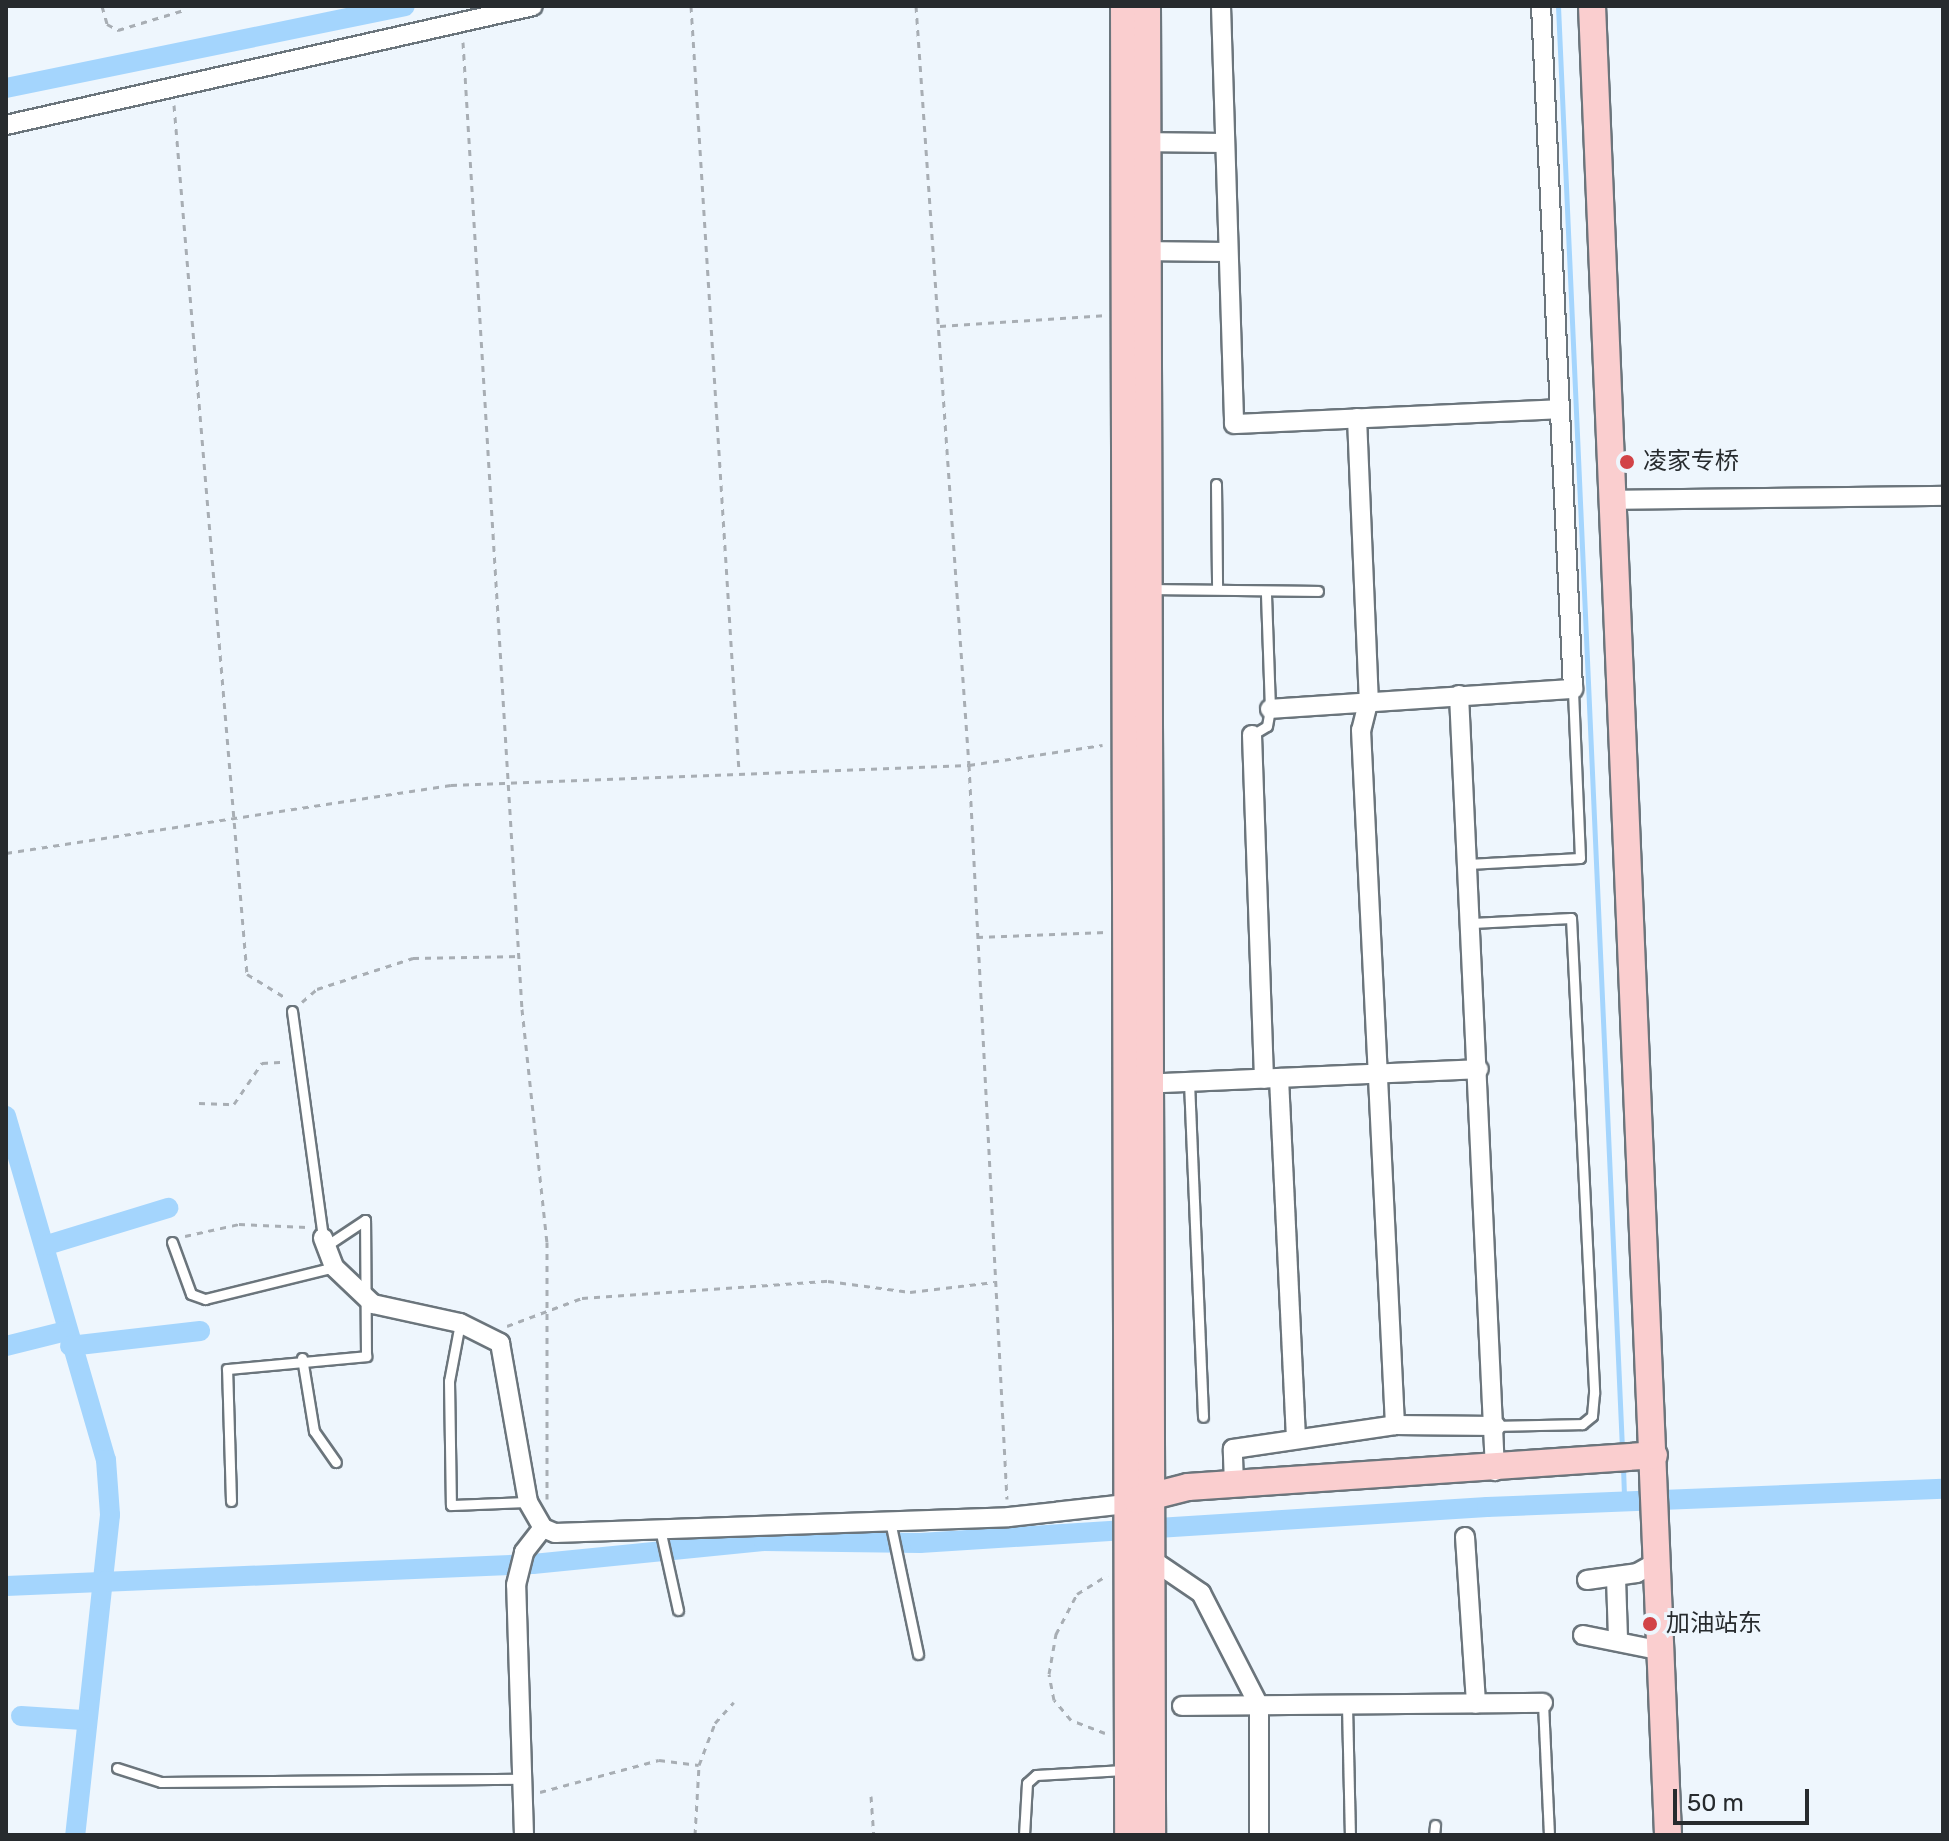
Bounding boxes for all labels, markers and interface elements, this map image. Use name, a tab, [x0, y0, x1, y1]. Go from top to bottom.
place label: 凌家专桥	[1643, 448, 1739, 476]
marker: 凌家专桥	[1618, 453, 1636, 471]
place label: 加油站东	[1666, 1610, 1762, 1638]
marker: 加油站东	[1641, 1615, 1659, 1633]
scale bar	[1677, 1773, 1813, 1823]
text: 50 m	[1687, 1789, 1744, 1817]

